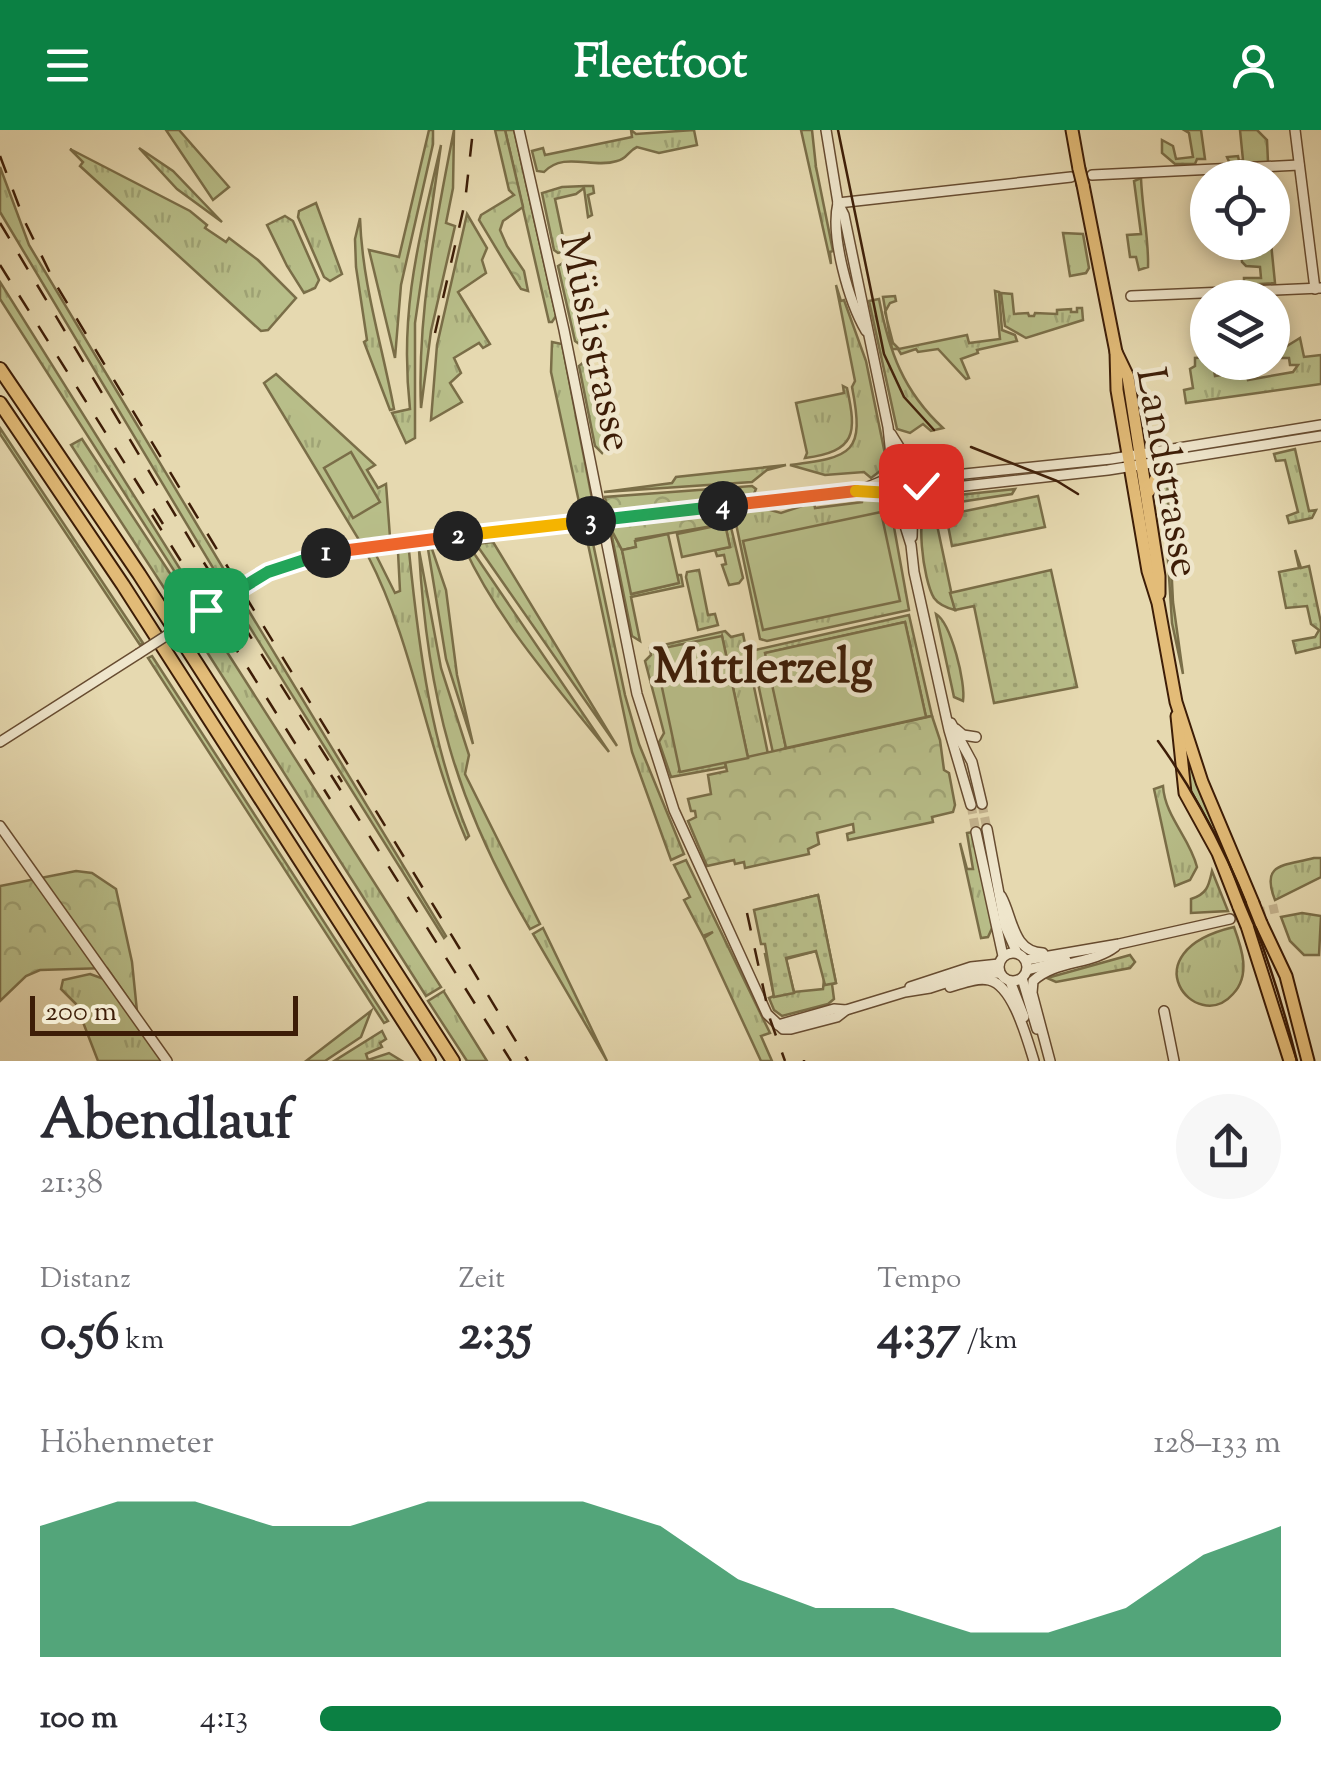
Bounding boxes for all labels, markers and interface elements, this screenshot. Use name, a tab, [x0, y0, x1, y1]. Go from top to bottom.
text: Fleetfoot	[574, 33, 747, 98]
icon: menu	[40, 38, 95, 93]
icon: person	[1226, 38, 1281, 93]
map controls	[1190, 160, 1290, 380]
button: locate	[1190, 160, 1290, 260]
street label: Müslistrasse	[541, 229, 645, 457]
button: layers	[1190, 280, 1290, 380]
street label: Landstrasse	[1117, 364, 1213, 582]
pin	[879, 444, 964, 529]
icon: check	[894, 459, 949, 514]
pin: 4	[698, 481, 748, 531]
text: 4	[716, 486, 730, 526]
pin: 3	[566, 496, 616, 546]
text: 3	[585, 501, 597, 541]
pin: 2	[433, 511, 483, 561]
text: 2	[451, 516, 465, 556]
pin: 1	[301, 528, 351, 578]
text: 1	[321, 533, 331, 573]
pin	[164, 568, 249, 653]
icon: arrive	[179, 583, 234, 638]
district label: Mittlerzelg	[653, 636, 873, 705]
scale bar	[30, 991, 298, 1036]
text: 200 m	[45, 993, 117, 1033]
text: Abendlauf	[40, 1084, 293, 1163]
button: share	[1176, 1094, 1281, 1199]
text: 21:38	[40, 1161, 103, 1207]
text: Distanz	[40, 1260, 131, 1300]
text: Zeit	[459, 1260, 505, 1300]
text: Tempo	[877, 1260, 961, 1300]
text: 0.56	[40, 1300, 120, 1372]
text: 2:35	[459, 1300, 532, 1372]
text: 4:37	[877, 1300, 961, 1372]
text: km	[120, 1321, 164, 1361]
text: /km	[961, 1321, 1017, 1361]
text: Höhenmeter	[40, 1421, 214, 1467]
text: 128–133 m	[1153, 1421, 1281, 1467]
text: 100 m	[40, 1696, 118, 1742]
text: 4:13	[200, 1696, 248, 1742]

